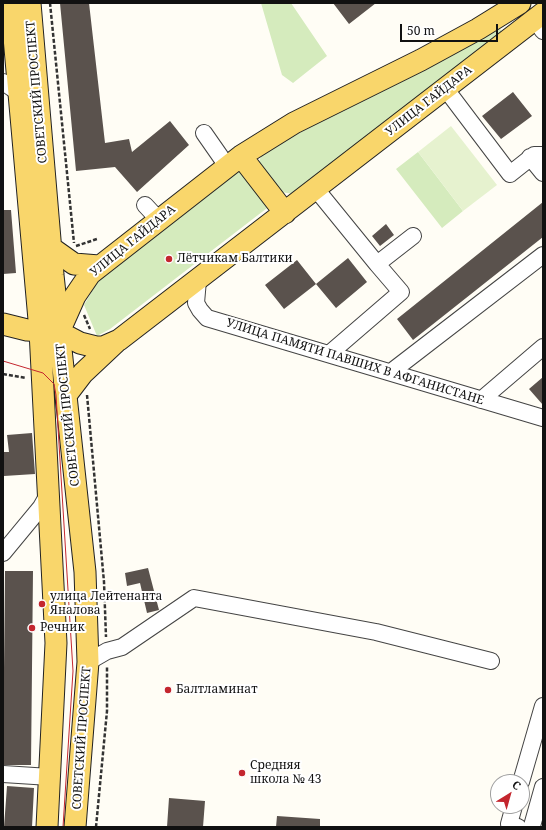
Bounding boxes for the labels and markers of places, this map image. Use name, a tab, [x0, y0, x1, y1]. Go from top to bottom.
place label: Лётчикам Балтики	[177, 252, 293, 266]
marker: Лётчикам Балтики	[164, 254, 174, 264]
place label: улица Лейтенанта Яналова	[50, 590, 162, 618]
marker: улица Лейтенанта Яналова	[37, 599, 47, 609]
place label: Речник	[40, 621, 85, 635]
marker: Речник	[27, 623, 37, 633]
place label: Балтламинат	[176, 683, 258, 697]
marker: Балтламинат	[163, 685, 173, 695]
place label: Средняя школа № 43	[250, 759, 322, 787]
marker: Средняя школа № 43	[237, 768, 247, 778]

